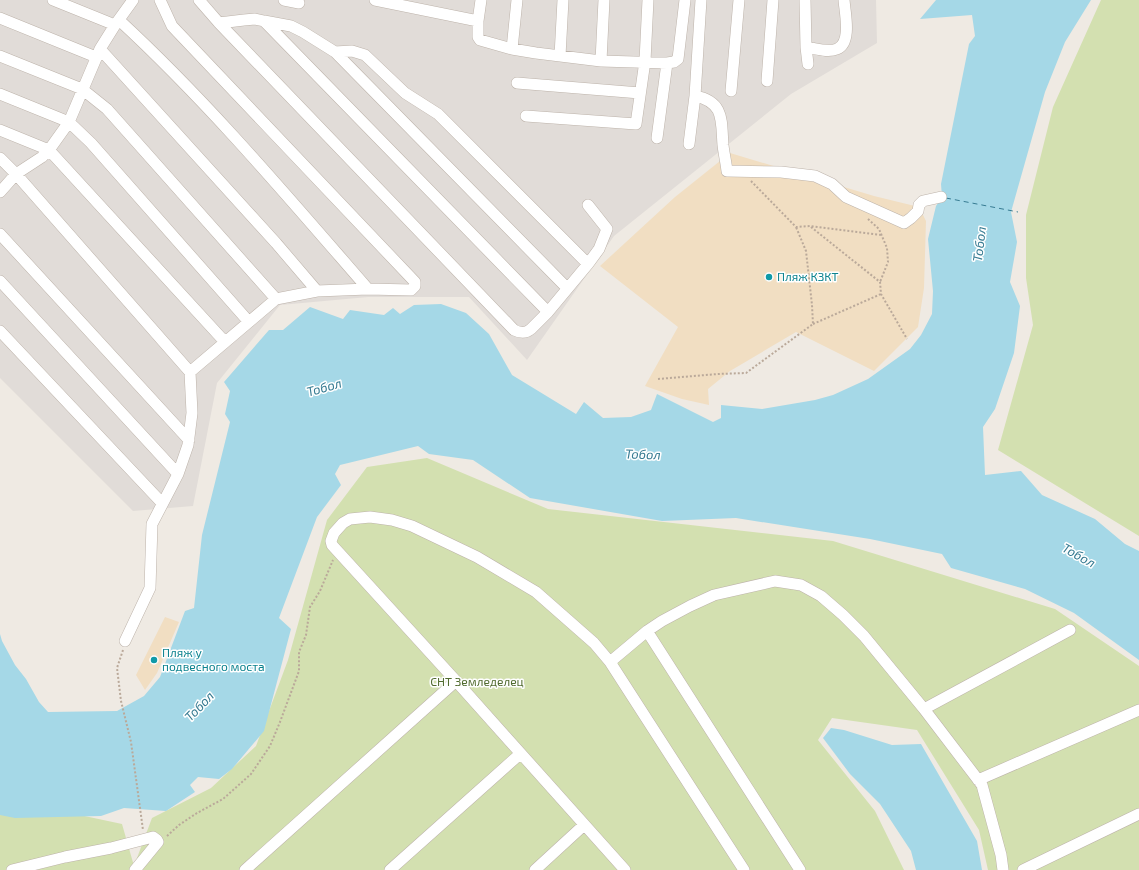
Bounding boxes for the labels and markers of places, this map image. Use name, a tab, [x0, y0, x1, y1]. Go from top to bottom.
place label: Пляж КЗКТ	[777, 269, 838, 283]
marker: Пляж КЗКТ	[764, 272, 774, 282]
place label: Пляж у подвесного моста	[162, 645, 265, 673]
marker: Пляж у подвесного моста	[149, 655, 159, 665]

